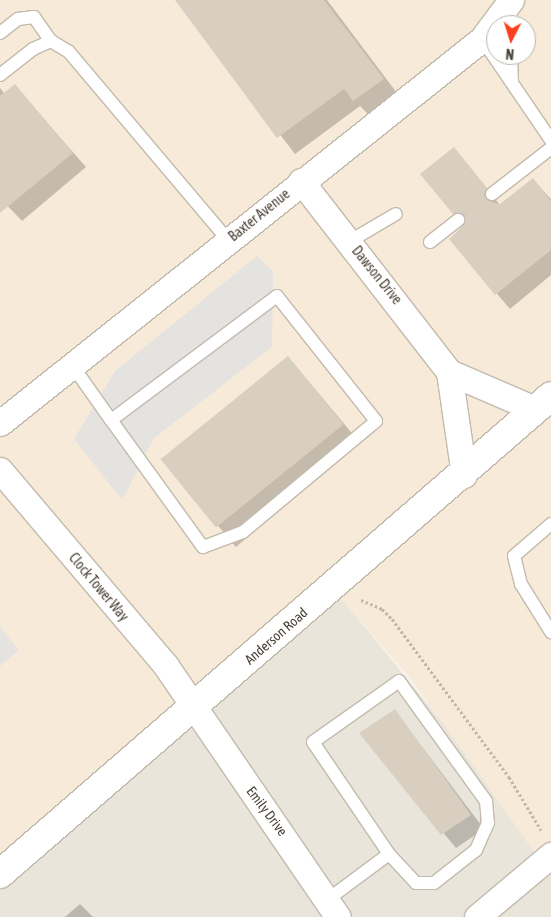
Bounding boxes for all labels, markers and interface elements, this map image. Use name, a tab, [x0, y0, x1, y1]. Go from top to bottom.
north arrow	[486, 15, 536, 65]
text: N	[505, 46, 515, 62]
street label: Baxter Avenue	[225, 185, 293, 245]
street label: Dawson Drive	[348, 242, 406, 308]
street label: Clock Tower Way	[66, 549, 132, 625]
street label: Anderson Road	[241, 604, 311, 668]
street label: Emily Drive	[243, 783, 291, 839]

